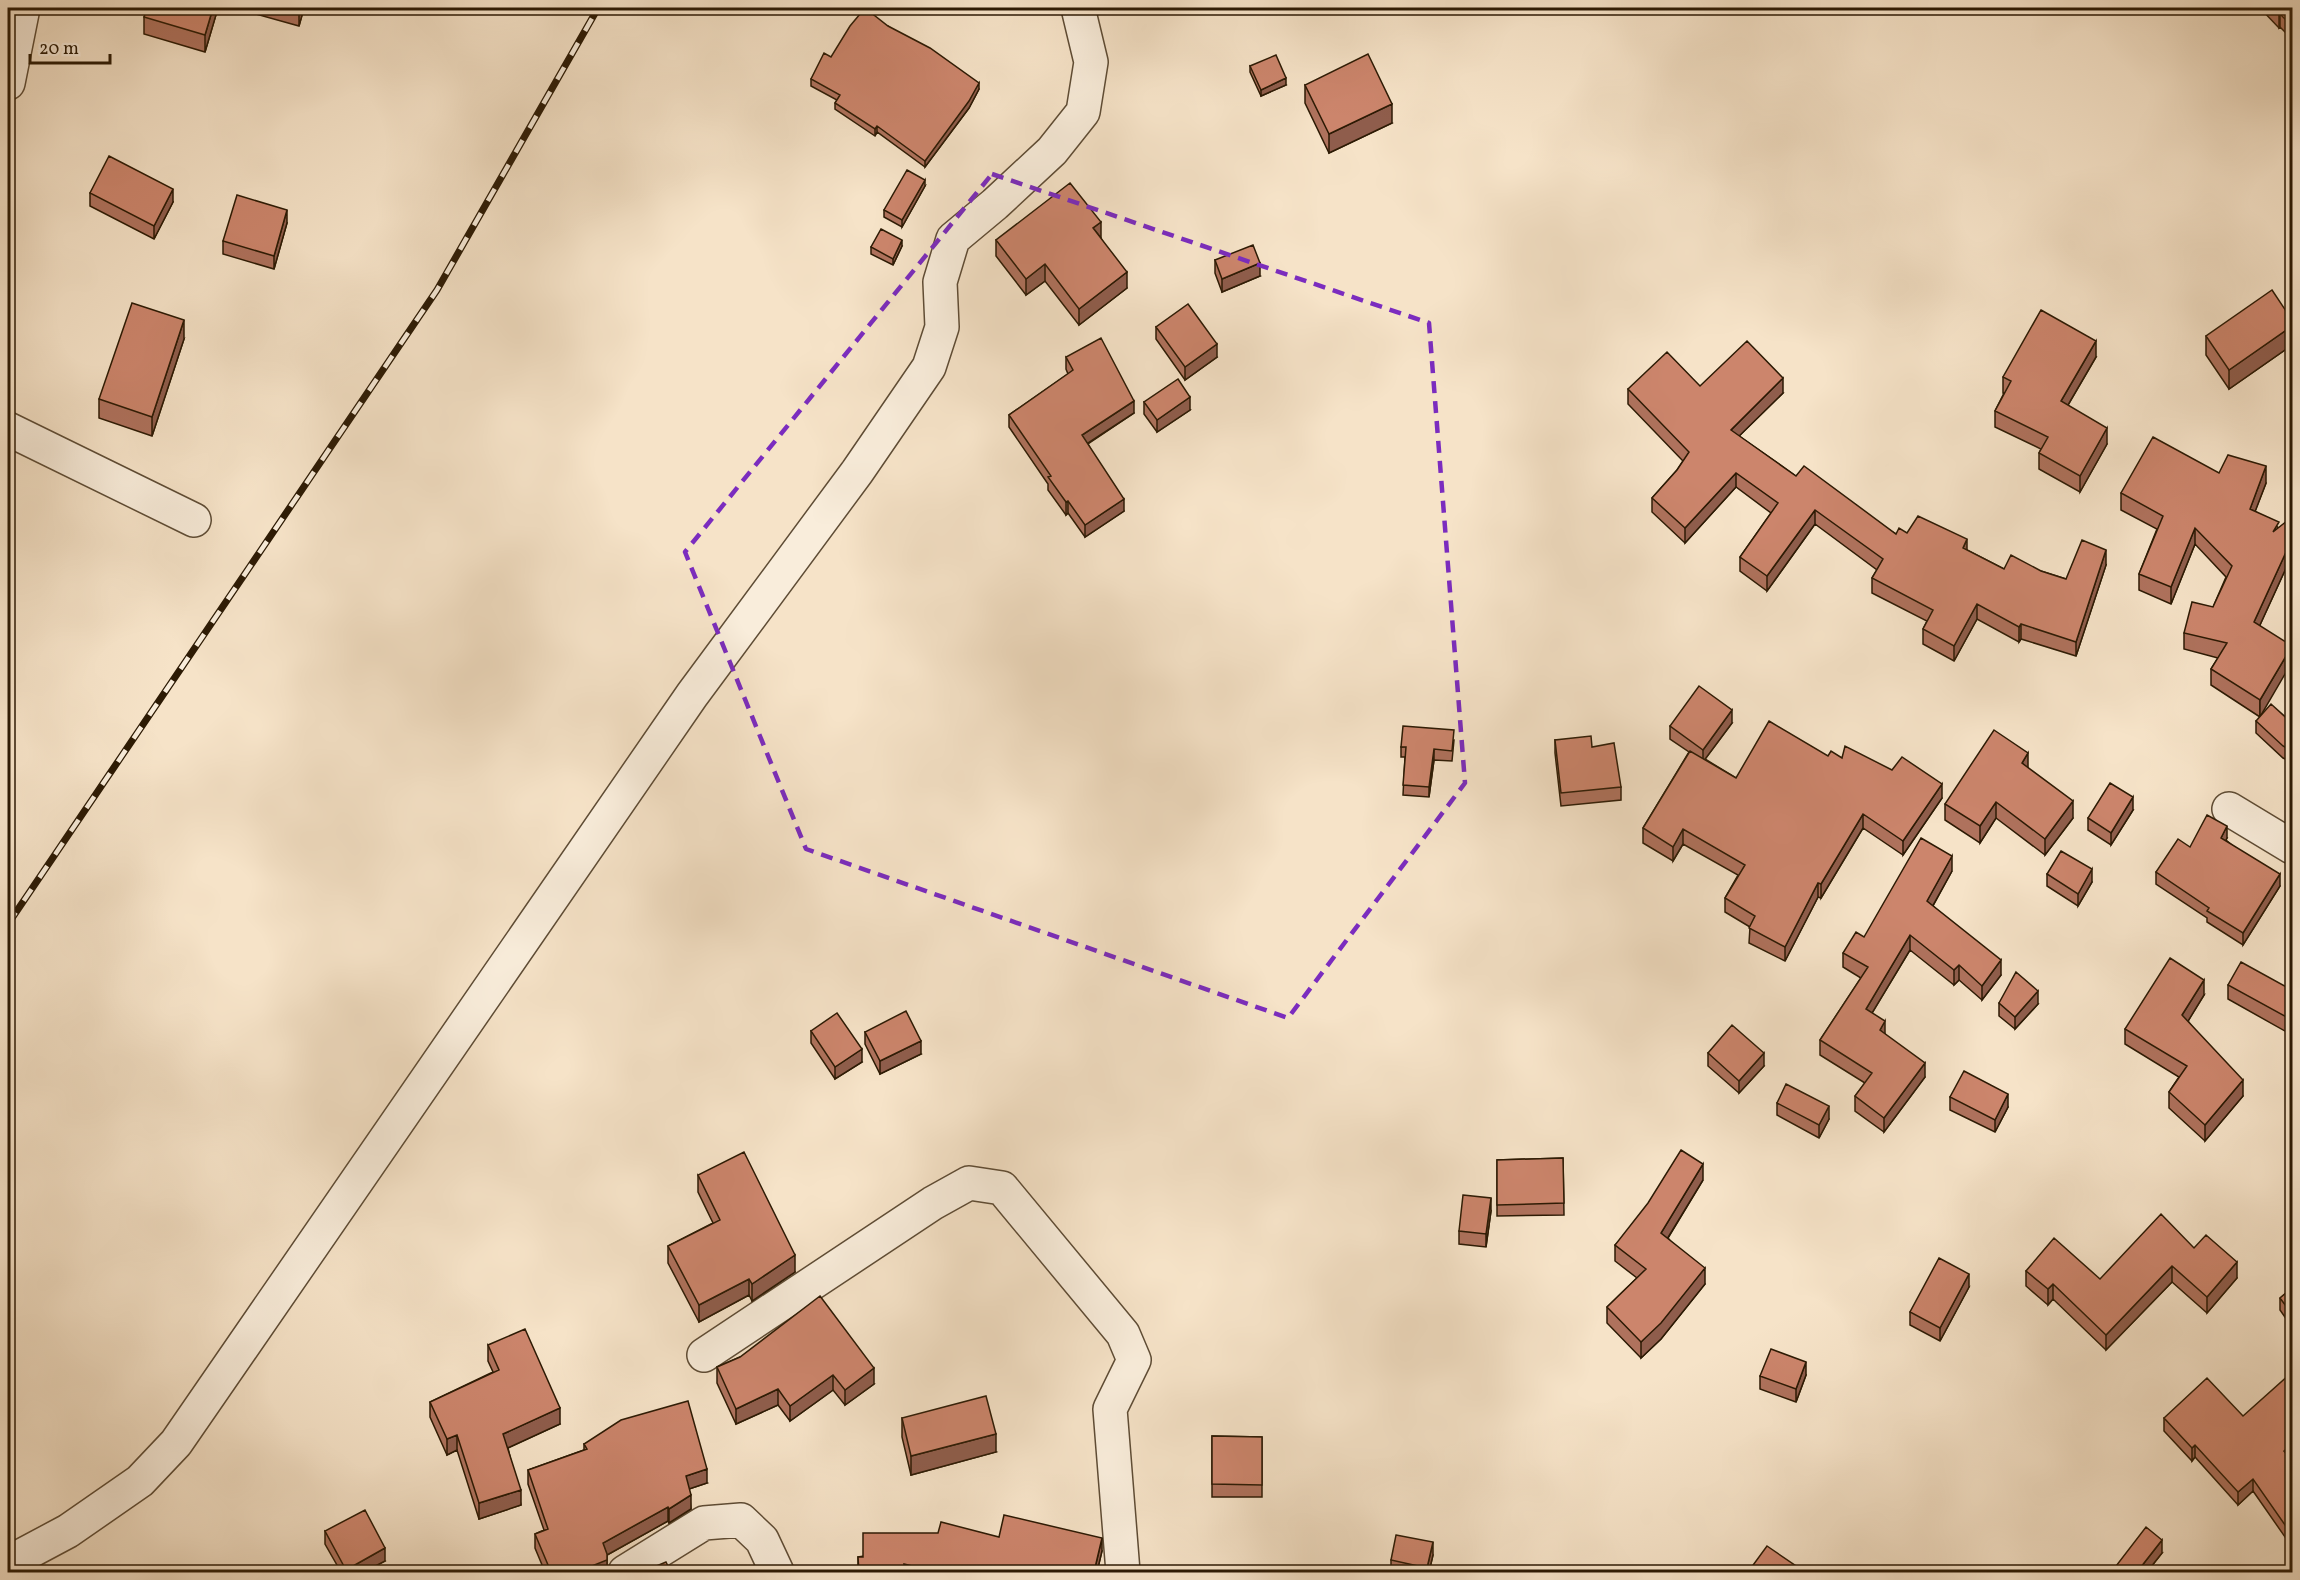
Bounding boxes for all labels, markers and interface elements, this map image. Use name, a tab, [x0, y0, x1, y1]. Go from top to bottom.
scale bar	[30, 27, 110, 65]
text: 20 m	[39, 37, 79, 62]

